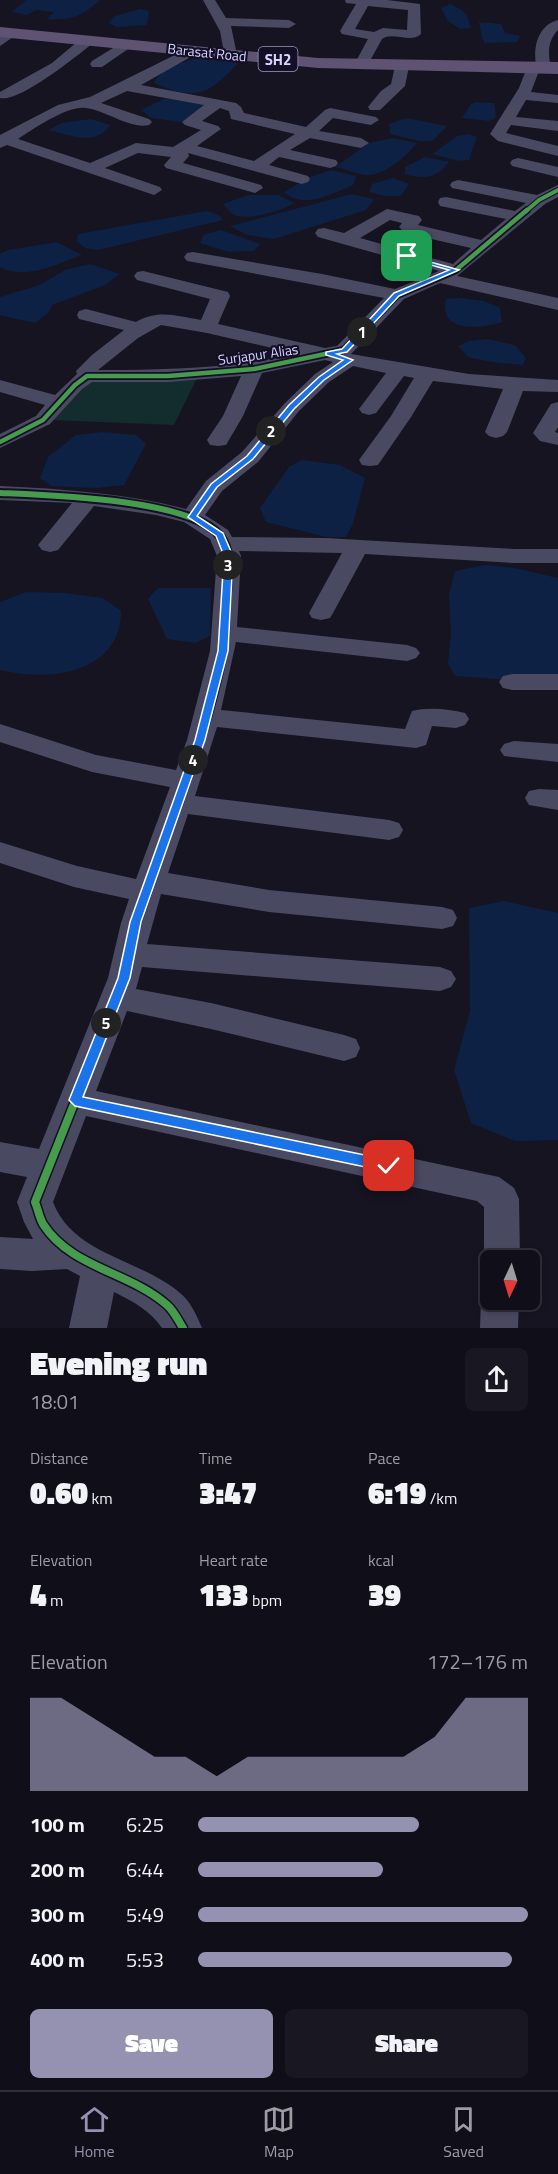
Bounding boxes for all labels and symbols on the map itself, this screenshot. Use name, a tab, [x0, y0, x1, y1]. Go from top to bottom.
street label: Barasat Road	[166, 37, 248, 67]
road number: SH2	[258, 47, 298, 71]
pin	[381, 230, 432, 281]
pin: 1	[347, 317, 377, 347]
street label: Surjapur Alias	[217, 338, 299, 370]
pin: 2	[256, 416, 286, 446]
pin: 3	[213, 550, 243, 580]
pin: 4	[178, 745, 208, 775]
pin: 5	[91, 1008, 121, 1038]
pin	[363, 1140, 414, 1191]
north arrow	[480, 1250, 540, 1310]

